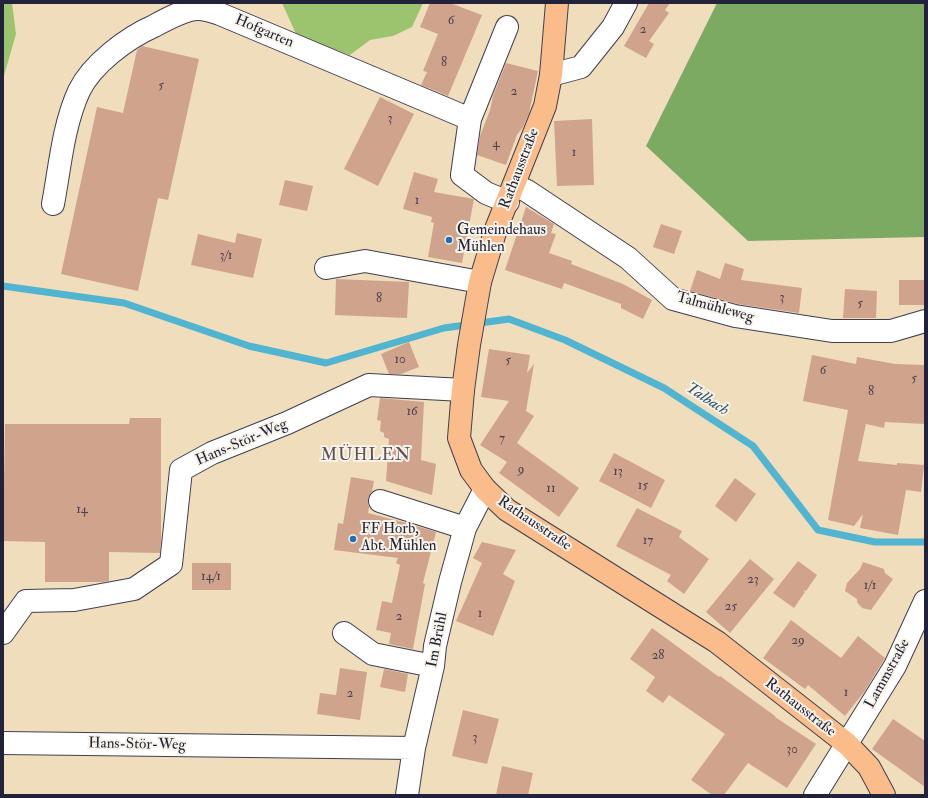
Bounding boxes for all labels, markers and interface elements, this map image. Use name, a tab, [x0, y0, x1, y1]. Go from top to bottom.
street label: Hofgarten	[232, 12, 296, 52]
house number: 6	[448, 13, 454, 29]
house number: 2	[640, 22, 646, 38]
house number: 8	[441, 55, 447, 71]
house number: 5	[158, 78, 164, 94]
house number: 2	[511, 84, 517, 100]
house number: 3	[388, 111, 392, 127]
street label: Rathausstraße	[496, 126, 544, 212]
house number: 4	[492, 136, 500, 152]
house number: 1	[572, 145, 576, 161]
house number: 1	[415, 193, 419, 209]
place label: Gemeindehaus Mühlen	[457, 222, 546, 257]
marker: Gemeindehaus Mühlen	[444, 235, 454, 245]
house number: 3/1	[219, 248, 233, 264]
street label: Talmühleweg	[674, 289, 756, 327]
house number: 3	[780, 290, 784, 306]
house number: 8	[376, 291, 382, 307]
house number: 5	[857, 296, 863, 312]
house number: 10	[394, 352, 406, 368]
house number: 5	[505, 353, 511, 369]
house number: 6	[820, 363, 826, 379]
house number: 5	[911, 371, 917, 387]
water label: Talbach	[682, 379, 732, 421]
house number: 8	[868, 384, 874, 400]
house number: 16	[406, 404, 418, 420]
street label: Hans-Stör-Weg	[194, 416, 290, 470]
house number: 7	[499, 431, 505, 447]
district label: MÜHLEN	[321, 446, 411, 466]
house number: 9	[518, 462, 524, 478]
house number: 13	[613, 464, 623, 480]
house number: 15	[638, 478, 648, 494]
house number: 11	[546, 481, 556, 497]
street label: Rathausstraße	[494, 493, 574, 555]
house number: 14	[76, 502, 88, 518]
place label: FF Horb, Abt. Mühlen	[361, 521, 437, 556]
house number: 17	[643, 533, 653, 549]
marker: FF Horb, Abt. Mühlen	[348, 534, 358, 544]
house number: 14/1	[201, 569, 221, 585]
house number: 23	[747, 572, 759, 588]
house number: 1/1	[864, 578, 876, 594]
house number: 25	[725, 599, 737, 615]
house number: 1	[478, 606, 482, 622]
house number: 2	[396, 609, 402, 625]
street label: Im Brühl	[424, 611, 452, 669]
house number: 29	[791, 633, 805, 649]
street label: Lammstraße	[862, 636, 914, 712]
house number: 28	[652, 648, 664, 664]
street label: Rathausstraße	[761, 675, 839, 741]
house number: 1	[844, 685, 848, 701]
house number: 2	[347, 686, 353, 702]
house number: 3	[473, 730, 477, 746]
street label: Hans-Stör-Weg	[88, 735, 186, 755]
house number: 30	[786, 742, 798, 758]

